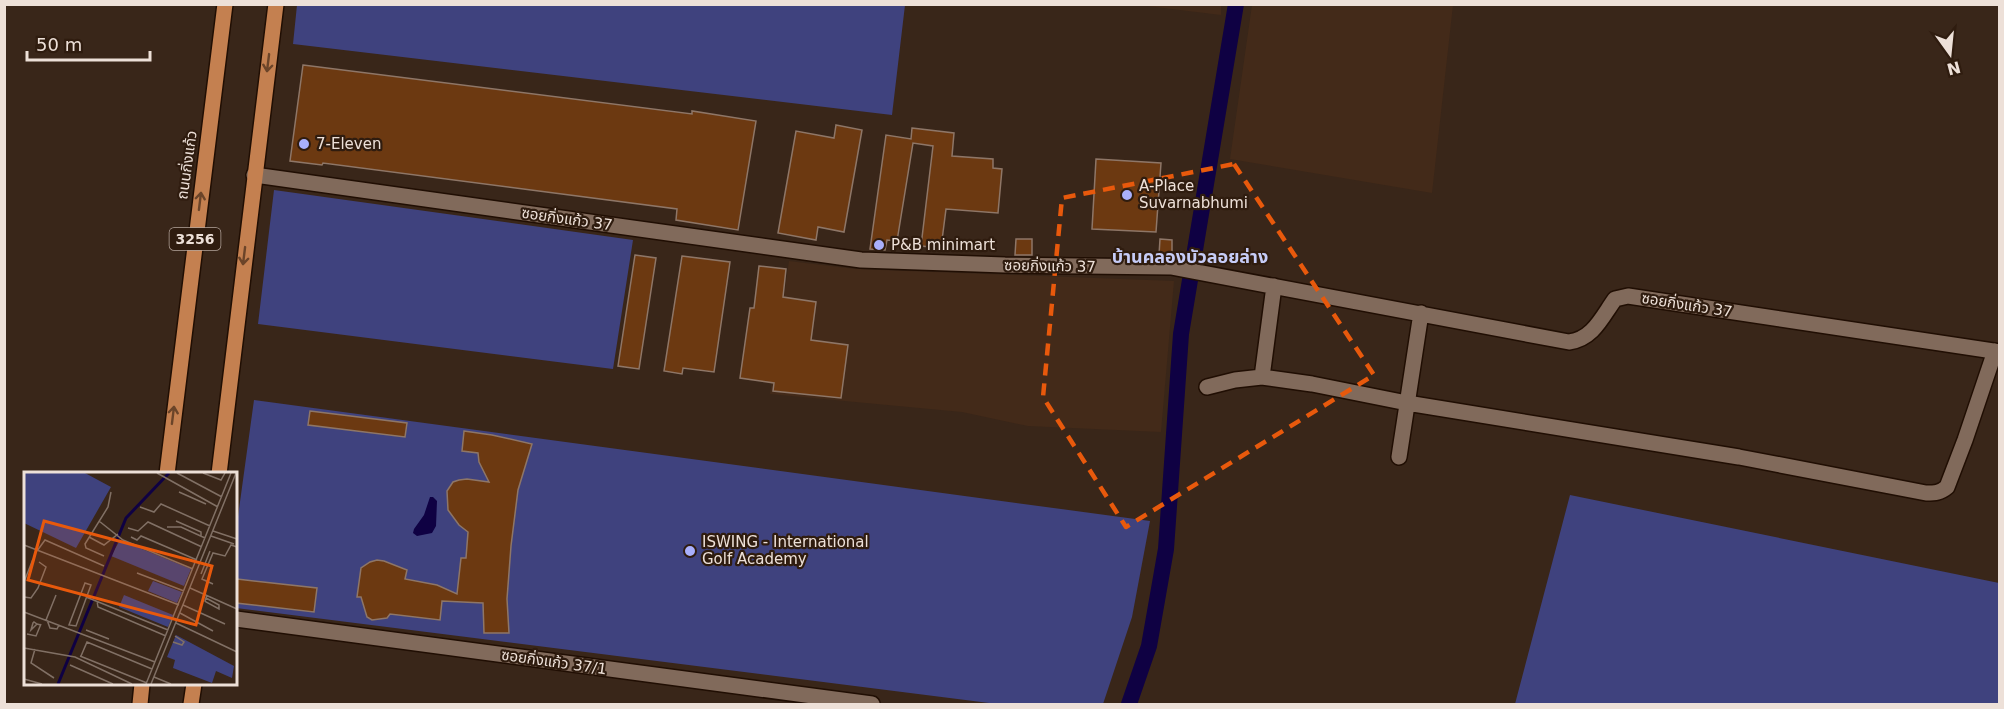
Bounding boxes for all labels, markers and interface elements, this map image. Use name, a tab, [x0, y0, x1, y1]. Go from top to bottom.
scale bar	[27, 24, 150, 62]
north arrow	[1920, 24, 1980, 84]
text: 50 m	[36, 34, 82, 55]
one-way arrow	[263, 52, 274, 72]
text: N	[1945, 57, 1963, 79]
street label: ถนนกิ่งแก้ว	[172, 129, 201, 201]
place label: 7-Eleven	[316, 135, 381, 153]
marker: 7-Eleven	[297, 137, 311, 151]
place label: A-Place Suvarnabhumi	[1139, 177, 1248, 212]
marker: A-Place Suvarnabhumi	[1120, 188, 1134, 202]
one-way arrow	[195, 192, 206, 211]
street label: ซอยกิ่งแก้ว 37	[520, 203, 614, 234]
road number: 3256	[170, 228, 220, 250]
place label: P&B minimart	[891, 236, 995, 254]
marker: P&B minimart	[872, 238, 886, 252]
one-way arrow	[239, 246, 250, 265]
district label: บ้านคลองบัวลอยล่าง	[1112, 246, 1268, 267]
street label: ซอยกิ่งแก้ว 37	[1004, 255, 1096, 276]
street label: ซอยกิ่งแก้ว 37	[1640, 288, 1734, 321]
one-way arrow	[168, 406, 179, 426]
inset map	[24, 472, 237, 685]
place label: ISWING - International Golf Academy	[702, 533, 869, 568]
marker: ISWING - International Golf Academy	[683, 544, 697, 558]
street label: ซอยกิ่งแก้ว 37/1	[500, 645, 608, 678]

